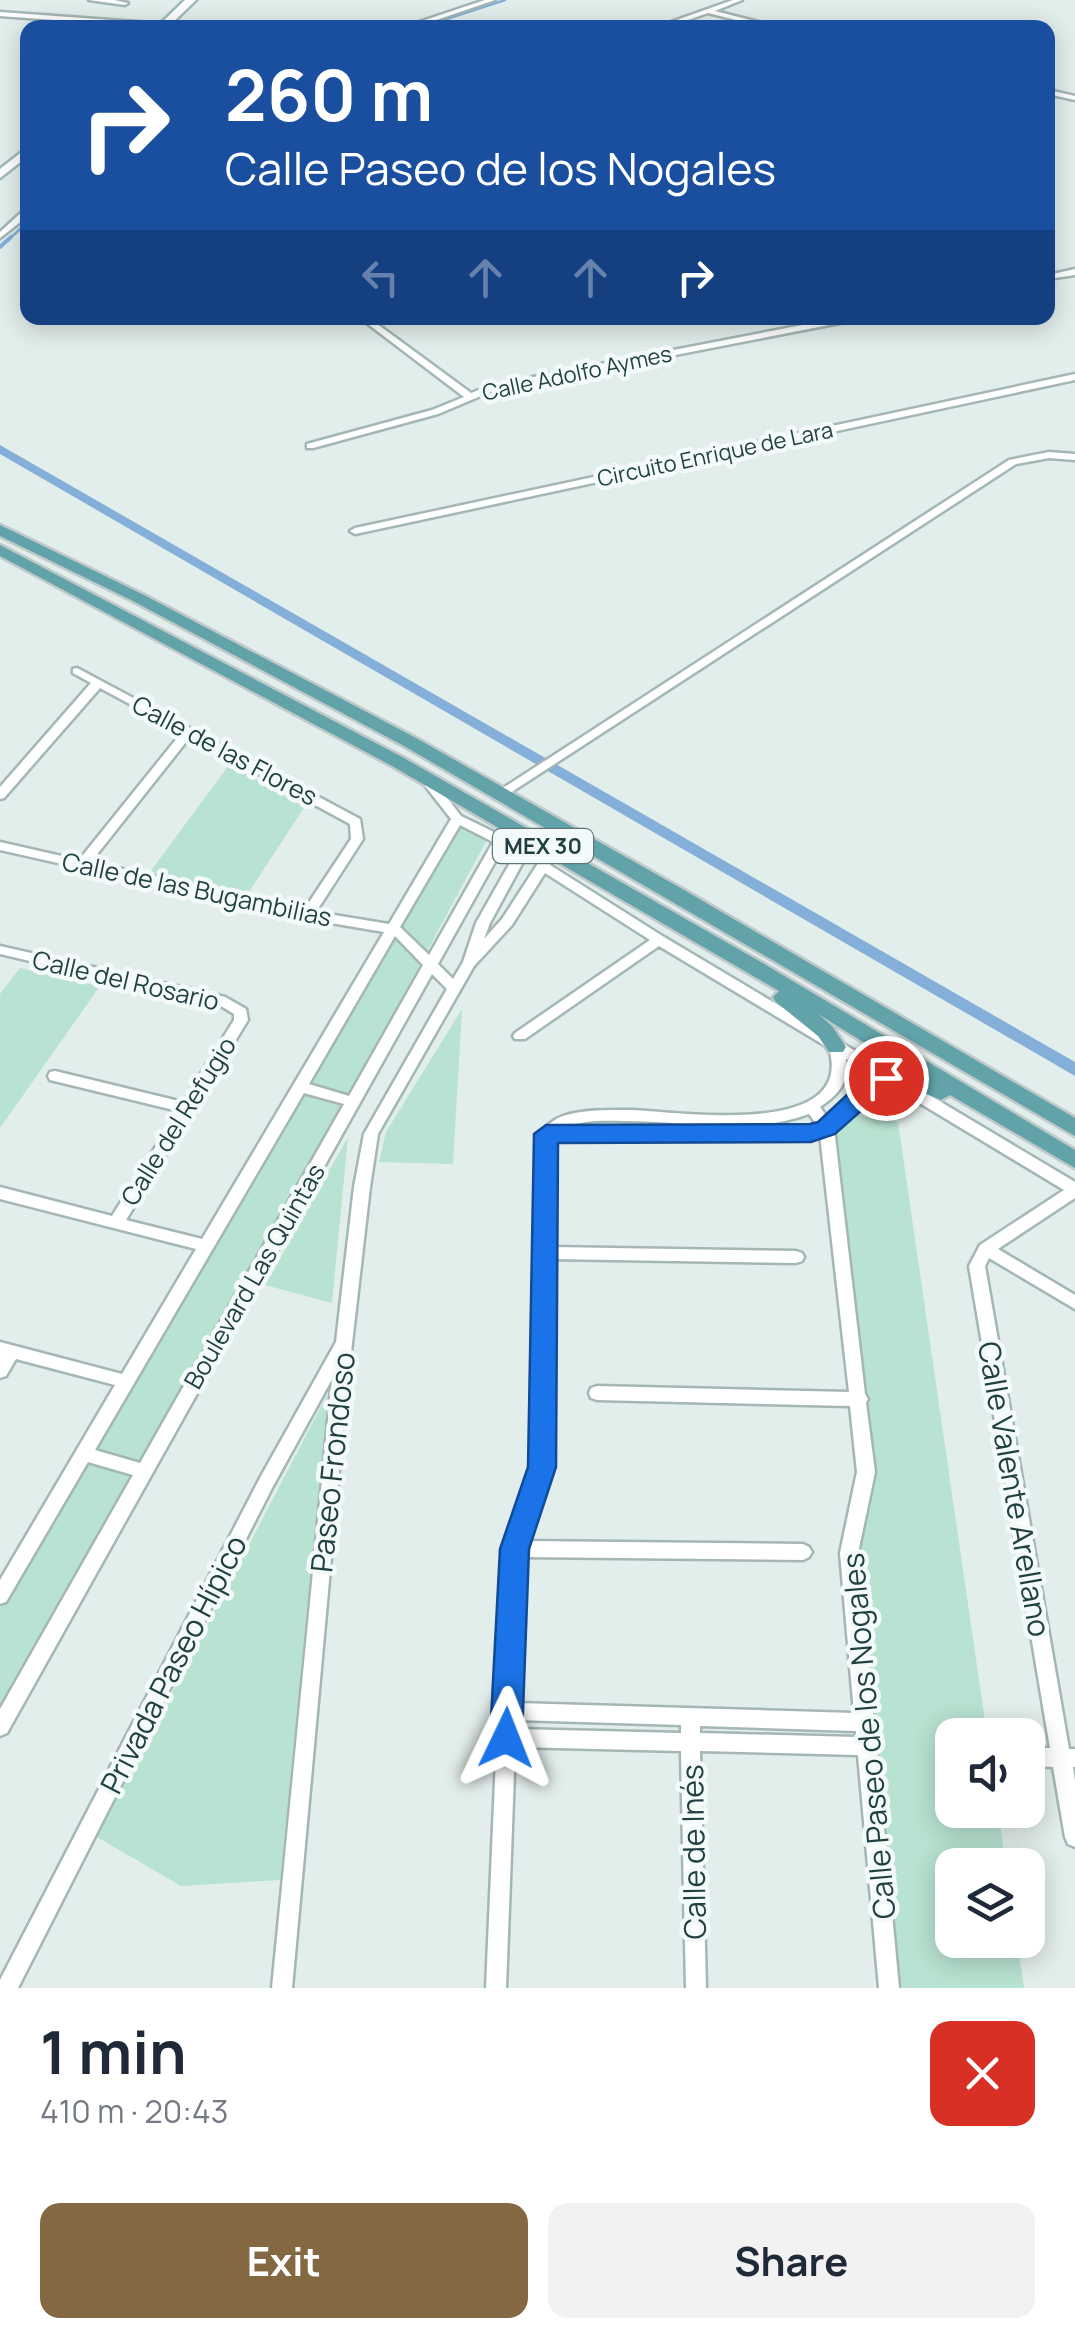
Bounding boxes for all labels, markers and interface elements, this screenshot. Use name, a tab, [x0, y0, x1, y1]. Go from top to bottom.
text: 260 m	[225, 46, 433, 142]
icon: right	[60, 60, 190, 190]
text: Calle Paseo de los Nogales	[225, 137, 776, 199]
icon: left	[353, 250, 408, 305]
icon: ahead	[458, 250, 513, 305]
icon: ahead	[563, 250, 618, 305]
icon: right	[668, 250, 723, 305]
street label: Calle Adolfo Aymes	[480, 338, 674, 408]
street label: Circuito Enrique de Lara	[594, 414, 836, 494]
street label: Calle de las Flores	[126, 686, 324, 814]
road number: MEX 30	[493, 829, 593, 863]
street label: Calle de las Bugambilias	[59, 843, 335, 935]
street label: Calle del Rosario	[29, 942, 223, 1018]
street label: Calle del Refugio	[112, 1030, 244, 1212]
pin	[844, 1036, 929, 1121]
icon: arrive	[859, 1051, 914, 1106]
street label: Boulevard Las Quintas	[175, 1157, 333, 1395]
street label: Calle Valente Arellano	[969, 1338, 1061, 1640]
street label: Paseo Frondoso	[300, 1350, 364, 1574]
street label: Privada Paseo Hípico	[90, 1528, 256, 1800]
street label: Calle Paseo de los Nogales	[832, 1551, 904, 1921]
position arrow	[454, 1686, 558, 1790]
map controls	[935, 1718, 1045, 1958]
button: sound	[935, 1718, 1045, 1828]
street label: Calle de Inés	[671, 1764, 715, 1940]
button: layers	[935, 1848, 1045, 1958]
text: 1 min	[40, 2010, 187, 2092]
button: close	[930, 2021, 1035, 2126]
text: 410 m · 20:43	[40, 2089, 228, 2133]
button: Exit	[40, 2203, 528, 2318]
button: Share	[548, 2203, 1035, 2318]

